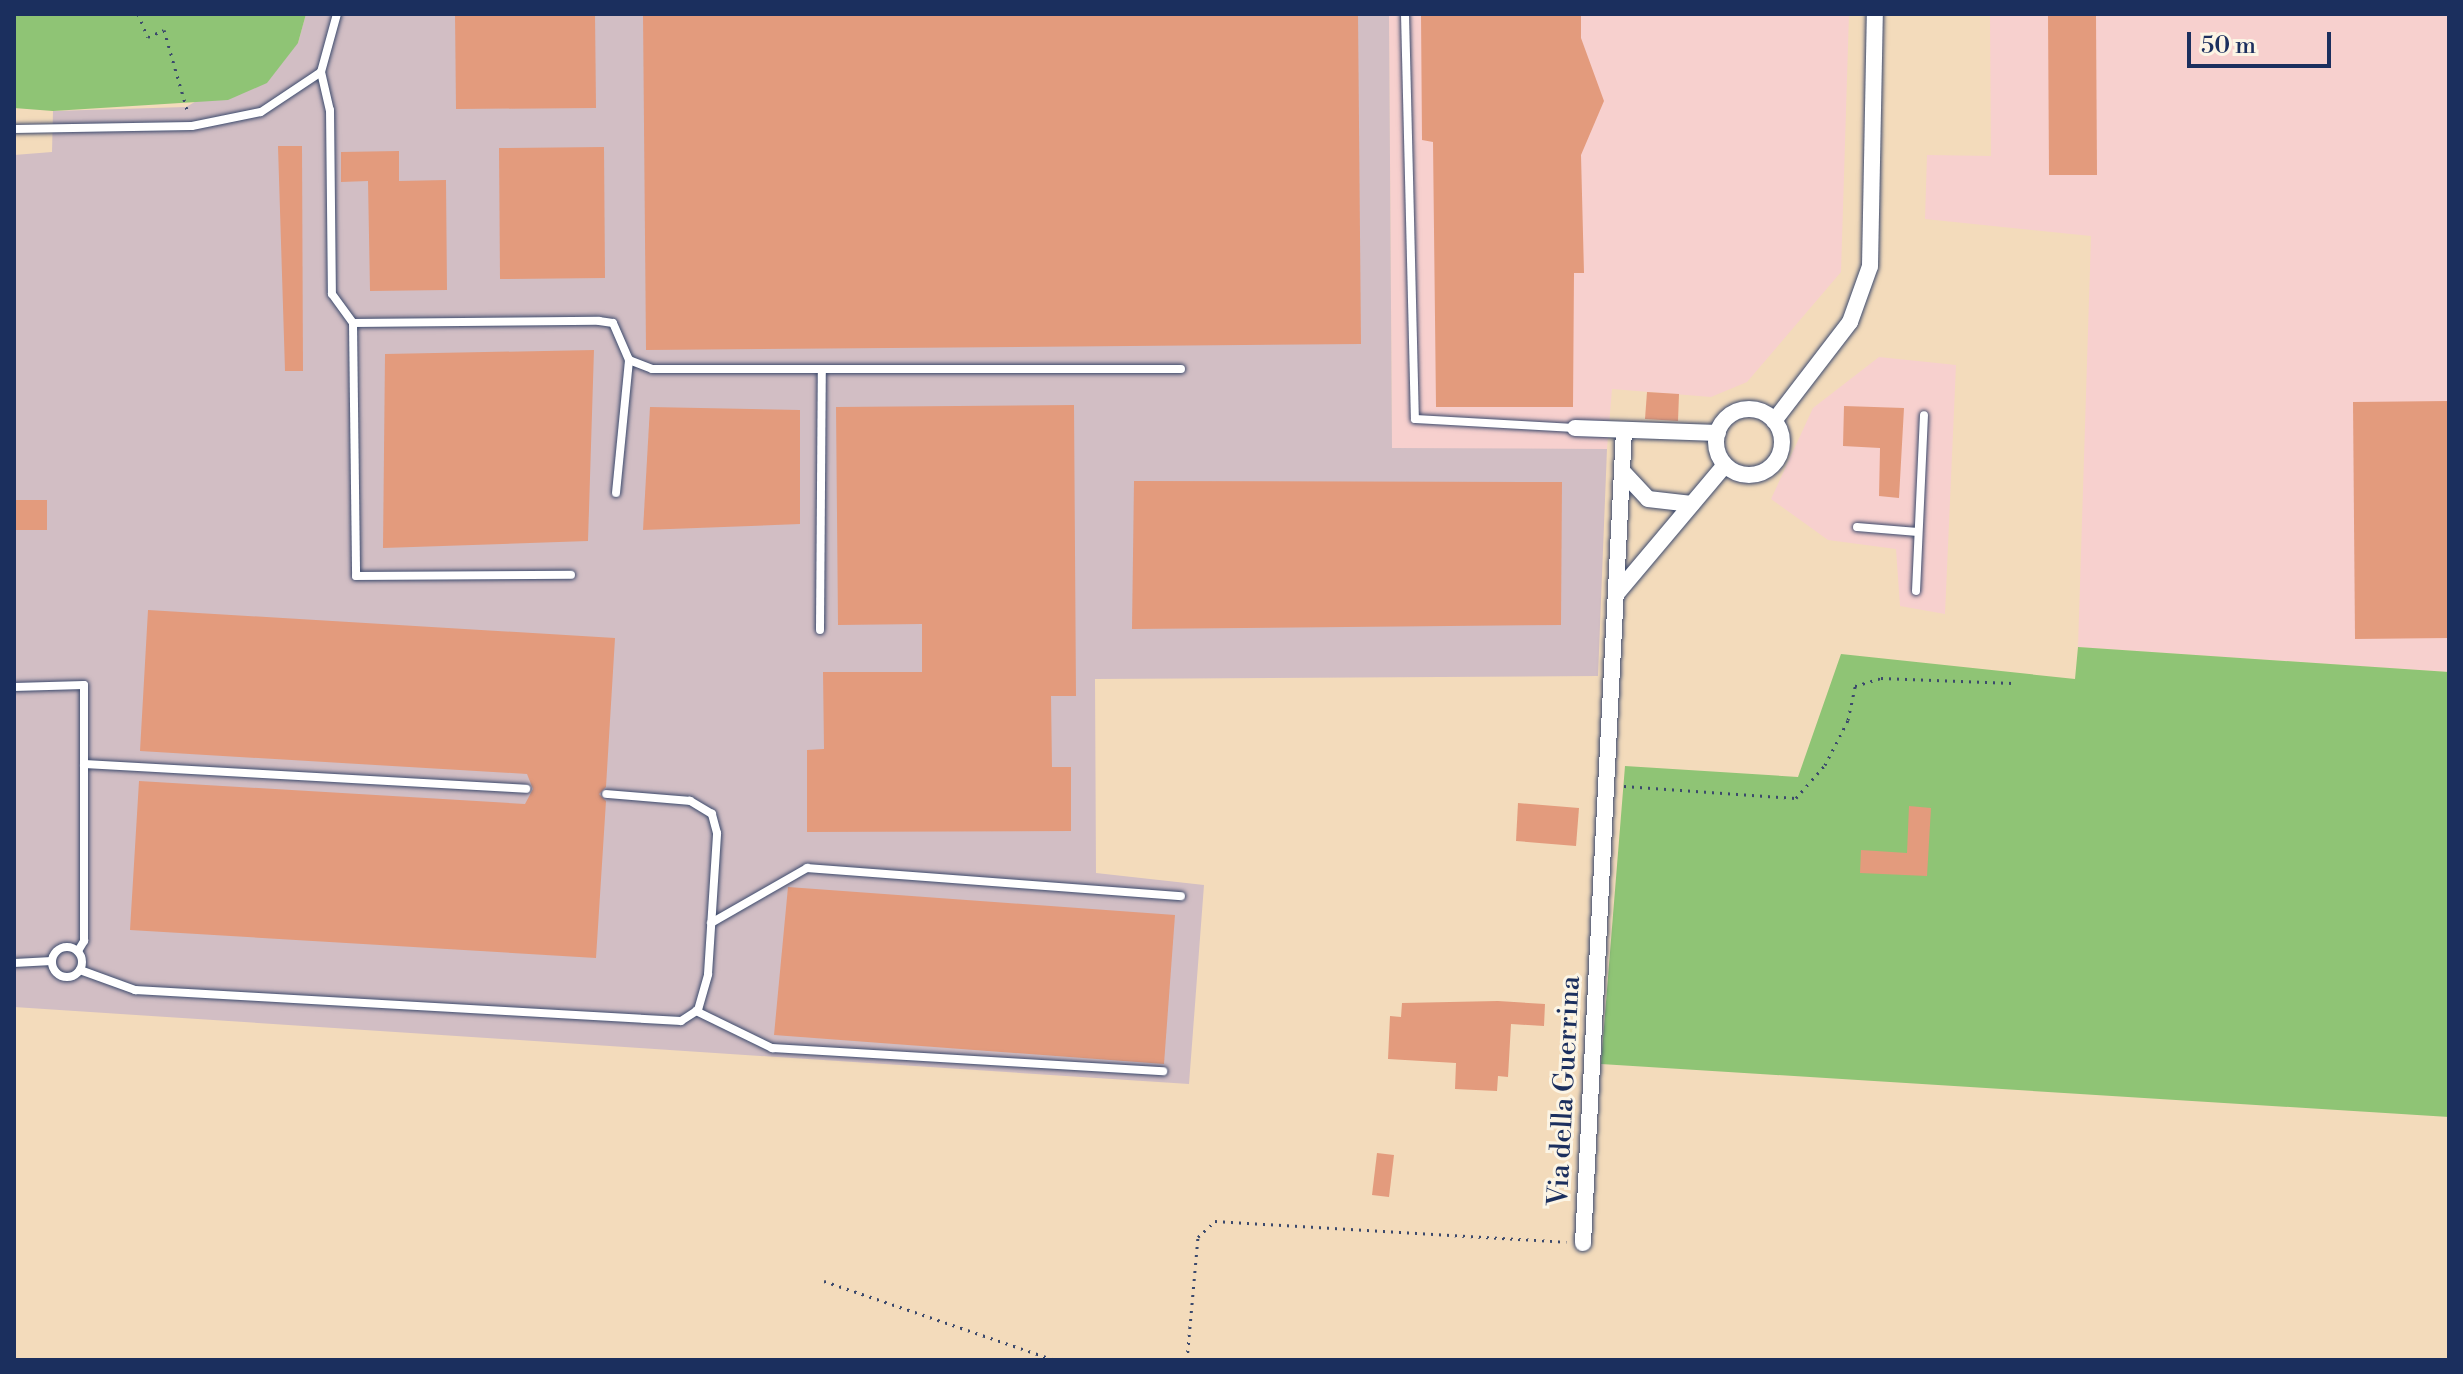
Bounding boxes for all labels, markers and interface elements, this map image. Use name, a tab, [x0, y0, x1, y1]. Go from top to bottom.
scale bar	[2191, 16, 2335, 66]
text: 50 m	[2201, 31, 2256, 61]
street label: Via della Guerrina	[1542, 975, 1588, 1207]

